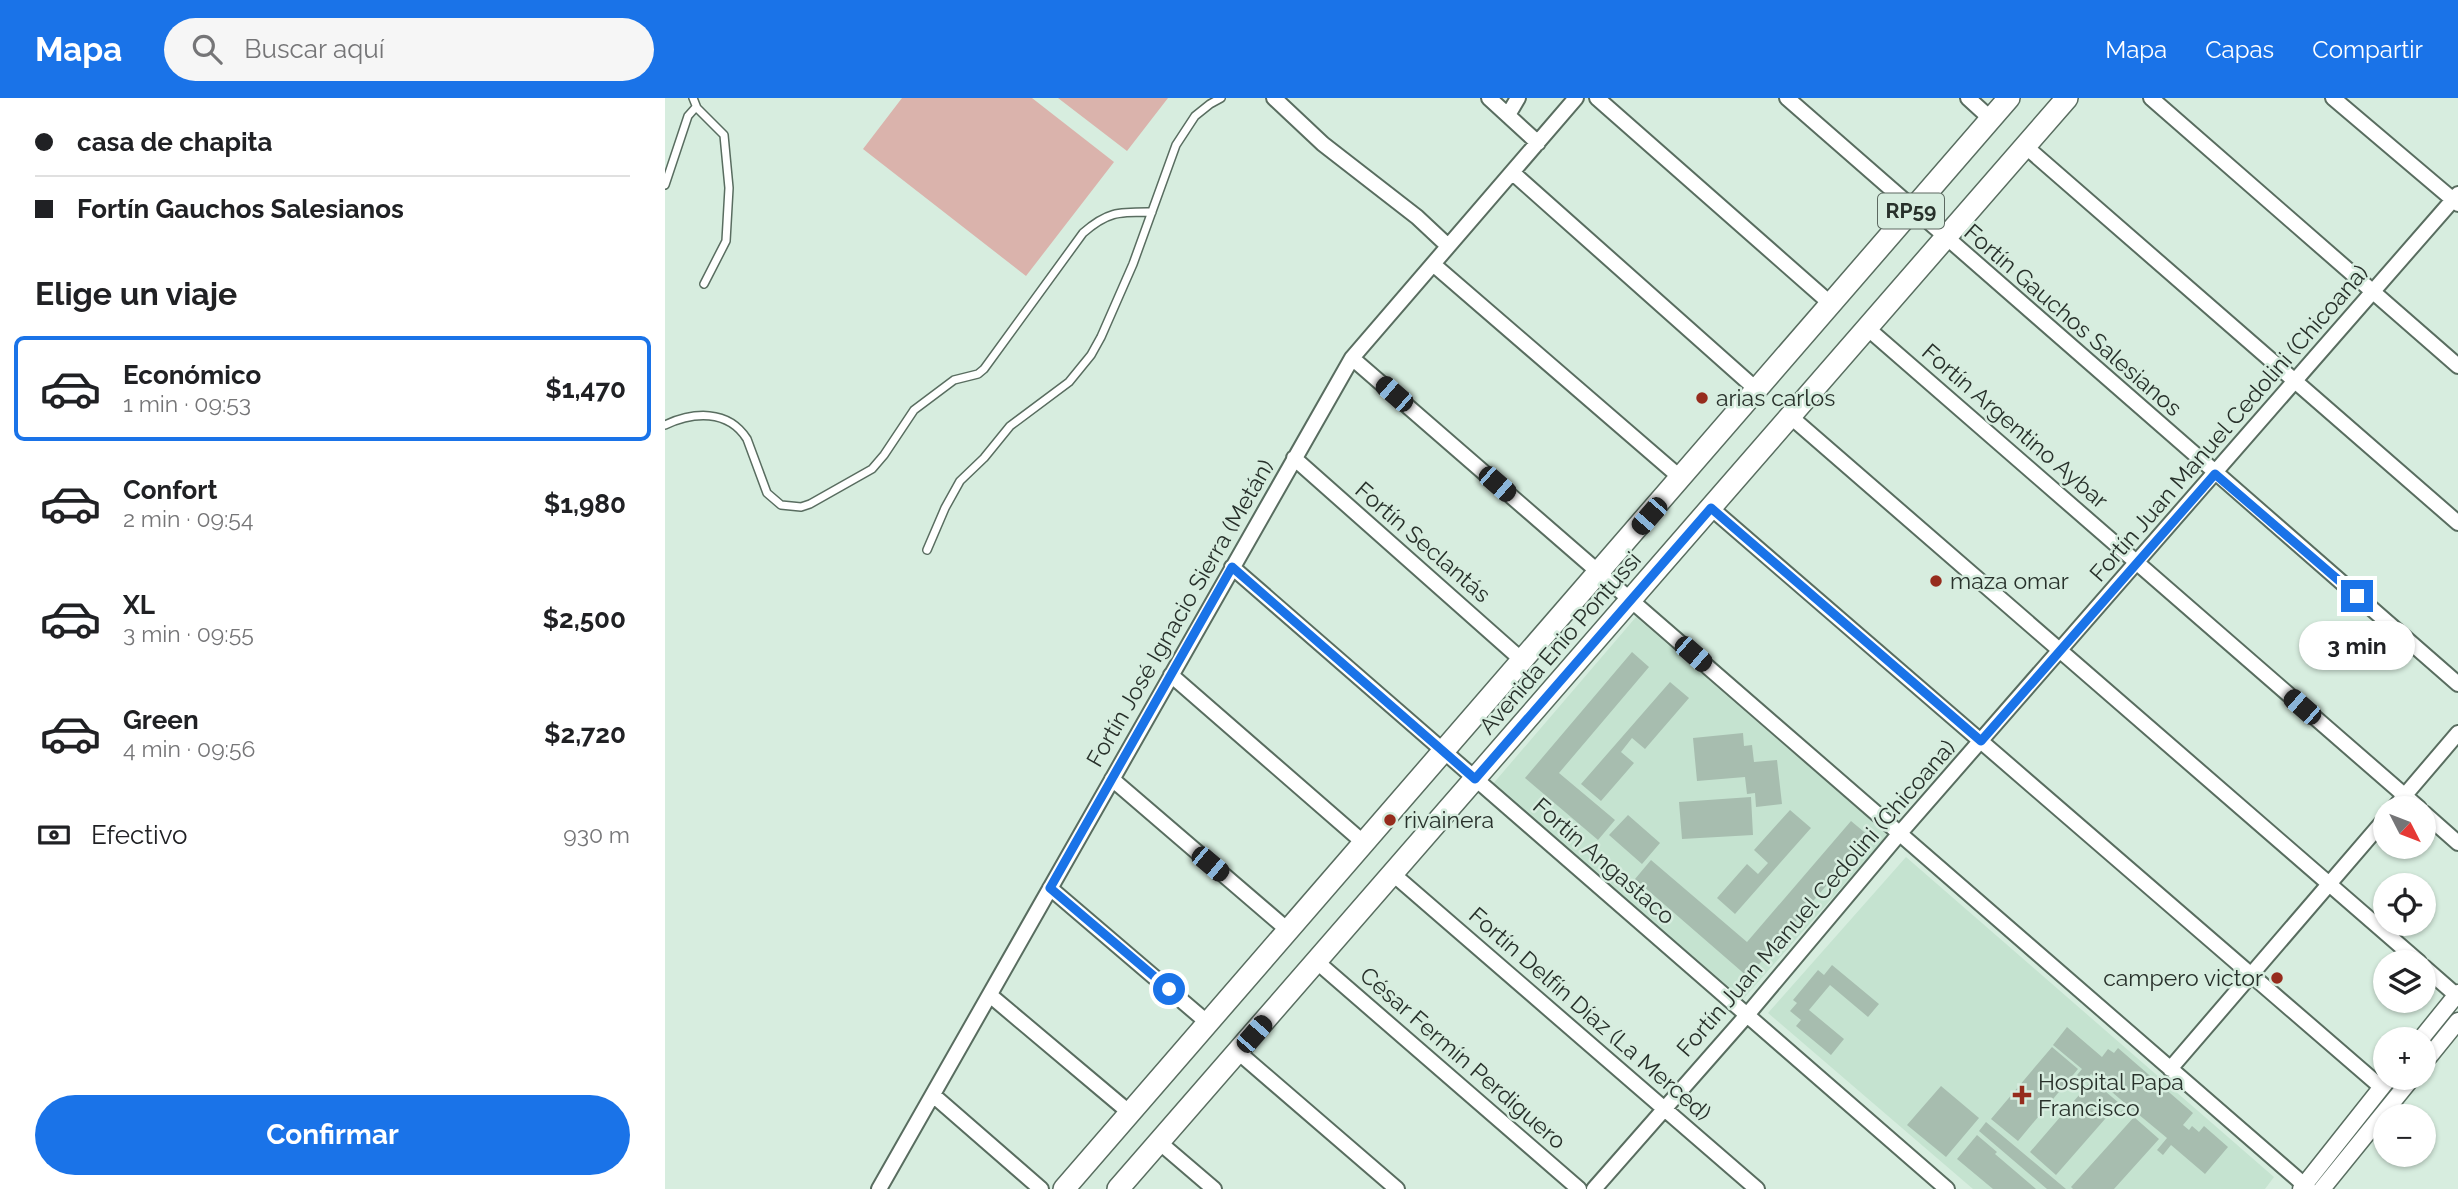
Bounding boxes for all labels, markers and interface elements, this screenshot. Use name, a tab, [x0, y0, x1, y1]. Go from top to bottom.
search box	[164, 18, 654, 81]
text: Mapa	[35, 30, 122, 69]
icon: search	[188, 30, 226, 68]
text: Buscar aquí	[244, 34, 384, 64]
text: Mapa	[2105, 35, 2167, 64]
text: Capas	[2205, 35, 2274, 64]
text: Compartir	[2312, 35, 2423, 64]
text: casa de chapita	[77, 127, 273, 157]
text: Fortín Gauchos Salesianos	[77, 194, 404, 224]
road number: RP59	[1878, 194, 1944, 228]
street label: Fortín Gauchos Salesianos	[1959, 218, 2187, 421]
street label: Fortín Juan Manuel Cedolini (Chicoana)	[2084, 259, 2373, 586]
text: Elige un viaje	[35, 275, 237, 312]
street label: Fortín Argentino Aybar	[1917, 338, 2114, 514]
icon: car	[39, 357, 102, 420]
text: Económico	[123, 360, 261, 390]
car	[1372, 372, 1417, 416]
text: $1,470	[545, 374, 626, 404]
place label: arias carlos	[1716, 384, 1835, 411]
text: 1 min · 09:53	[123, 390, 251, 417]
marker: arias carlos	[1694, 390, 1710, 406]
street label: Fortín José Ignacio Sierra (Metán)	[1080, 454, 1279, 771]
car	[1475, 462, 1520, 506]
icon: car	[39, 472, 102, 535]
text: Confort	[123, 475, 217, 505]
street label: Fortín Seclantás	[1350, 476, 1496, 608]
text: $1,980	[544, 489, 626, 519]
car	[1628, 493, 1671, 539]
text: 2 min · 09:54	[123, 505, 253, 532]
street label: Avenida Enio Pontussi	[1473, 546, 1646, 739]
place label: maza omar	[1950, 567, 2069, 594]
marker: maza omar	[1928, 573, 1944, 589]
route end	[2341, 580, 2373, 612]
icon: car	[39, 587, 102, 650]
text: XL	[123, 590, 155, 620]
text: $2,500	[542, 604, 626, 634]
text: 3 min · 09:55	[123, 620, 254, 647]
callout: 3 min	[2299, 620, 2415, 670]
car	[1671, 632, 1716, 676]
text: 3 min	[2327, 632, 2387, 659]
car	[2280, 685, 2325, 729]
icon: car	[39, 702, 102, 765]
text: Green	[123, 705, 199, 735]
text: $2,720	[544, 719, 626, 749]
street label: Fortín Juan Manuel Cedolini (Chicoana)	[1671, 734, 1960, 1061]
text: 4 min · 09:56	[123, 735, 255, 762]
street label: Fortín Angastaco	[1528, 792, 1681, 930]
north arrow	[2373, 796, 2436, 859]
map controls	[2373, 796, 2436, 1167]
place label: rivainera	[1404, 806, 1494, 833]
marker: rivainera	[1382, 812, 1398, 828]
icon: cash	[35, 816, 73, 854]
text: Efectivo	[91, 820, 188, 850]
text: 930 m	[563, 821, 630, 848]
car	[1188, 842, 1233, 886]
button: locate	[2373, 873, 2436, 936]
street label: Fortín Delfín Díaz (La Merced)	[1464, 901, 1717, 1126]
button: layers	[2373, 950, 2436, 1013]
street label: César Fermín Perdiguero	[1355, 961, 1572, 1154]
place label: campero victor	[2103, 964, 2263, 991]
marker: campero victor	[2269, 970, 2285, 986]
route start	[1153, 973, 1185, 1005]
car	[1233, 1011, 1276, 1057]
button: +	[2373, 1027, 2436, 1090]
place label: Hospital Papa Francisco	[2038, 1068, 2184, 1121]
marker: Hospital Papa Francisco	[2012, 1085, 2032, 1105]
button: Confirmar	[35, 1095, 630, 1175]
button: −	[2373, 1104, 2436, 1167]

